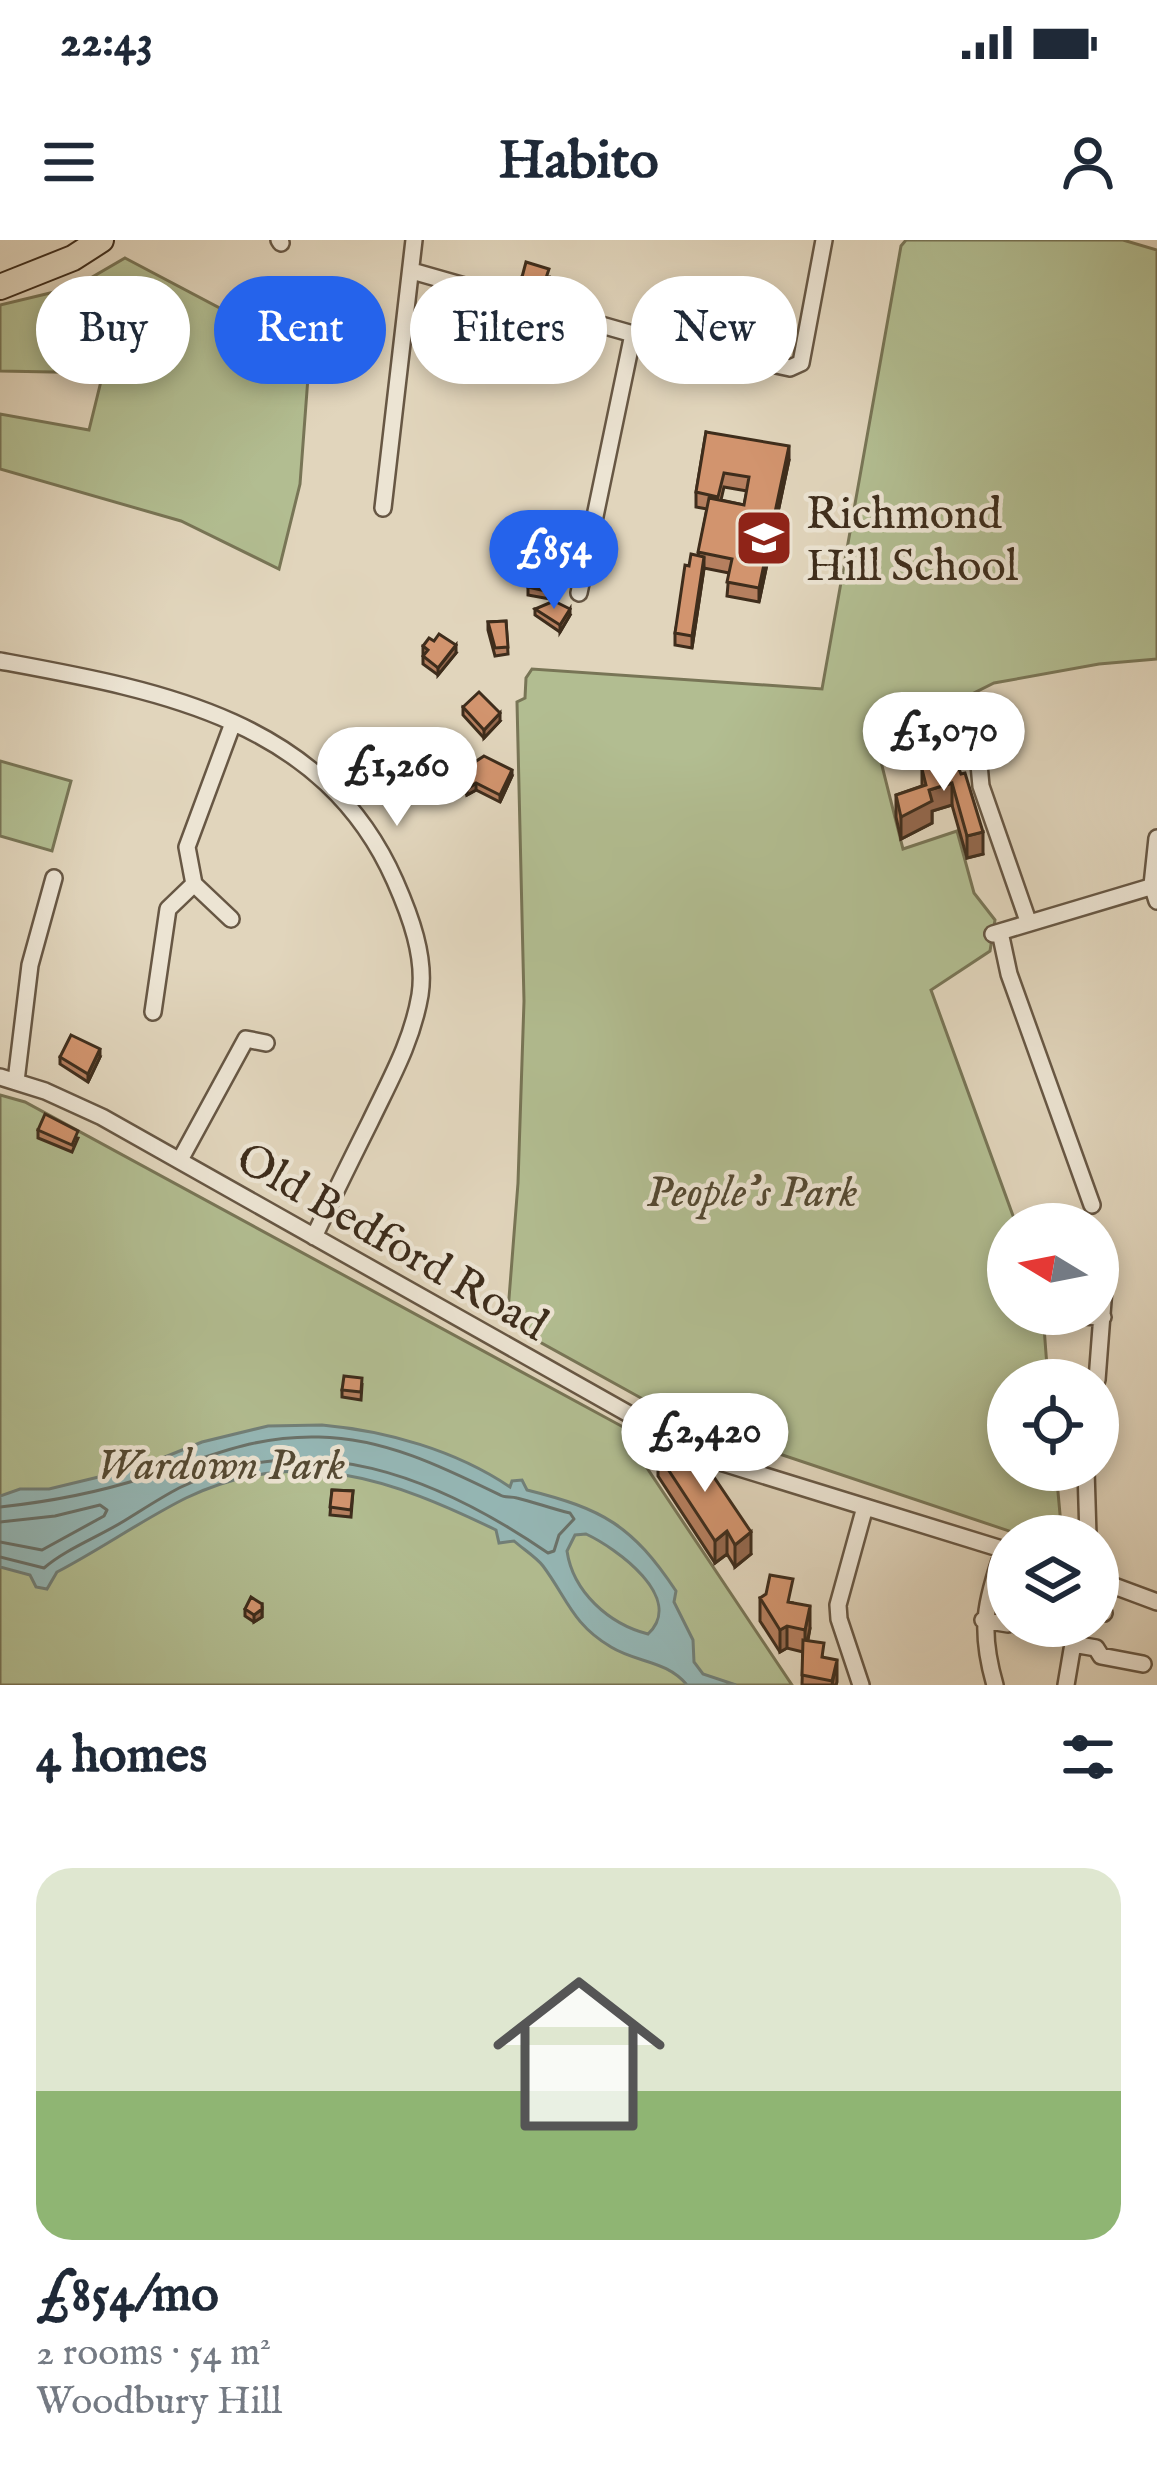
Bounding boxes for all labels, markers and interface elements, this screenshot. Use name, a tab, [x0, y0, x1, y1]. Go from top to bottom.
text: 22:43	[60, 14, 153, 71]
text: Habito	[498, 128, 659, 197]
icon: menu	[36, 129, 102, 195]
icon: person	[1055, 129, 1121, 195]
chip: Buy	[36, 276, 190, 384]
chip: Rent	[214, 276, 386, 384]
chip: Filters	[410, 276, 607, 384]
chip: New	[631, 276, 797, 384]
place label: Richmond Hill School	[806, 487, 1019, 596]
school or university icon: Richmond Hill School	[733, 507, 795, 569]
pin: £854	[483, 510, 625, 612]
text: £854	[516, 524, 592, 573]
pin: £1,070	[846, 692, 1042, 794]
text: £1,070	[890, 706, 998, 755]
pin: £1,260	[299, 727, 495, 829]
text: £1,260	[344, 741, 450, 790]
street label: Old Bedford Road	[225, 1131, 558, 1356]
park label: People's Park	[646, 1165, 858, 1222]
north arrow	[987, 1203, 1119, 1335]
map controls	[987, 1203, 1119, 1647]
button: locate	[987, 1359, 1119, 1491]
pin: £2,420	[607, 1393, 803, 1495]
text: £2,420	[648, 1407, 762, 1456]
park label: Wardown Park	[97, 1438, 345, 1495]
button: layers	[987, 1515, 1119, 1647]
icon: filters	[1055, 1724, 1121, 1790]
text: 4 homes	[36, 1725, 207, 1790]
icon: home	[471, 1946, 687, 2162]
text: £854/mo	[36, 2264, 219, 2329]
text: 2 rooms · 54 m²	[36, 2329, 271, 2378]
text: Woodbury Hill	[36, 2378, 282, 2427]

